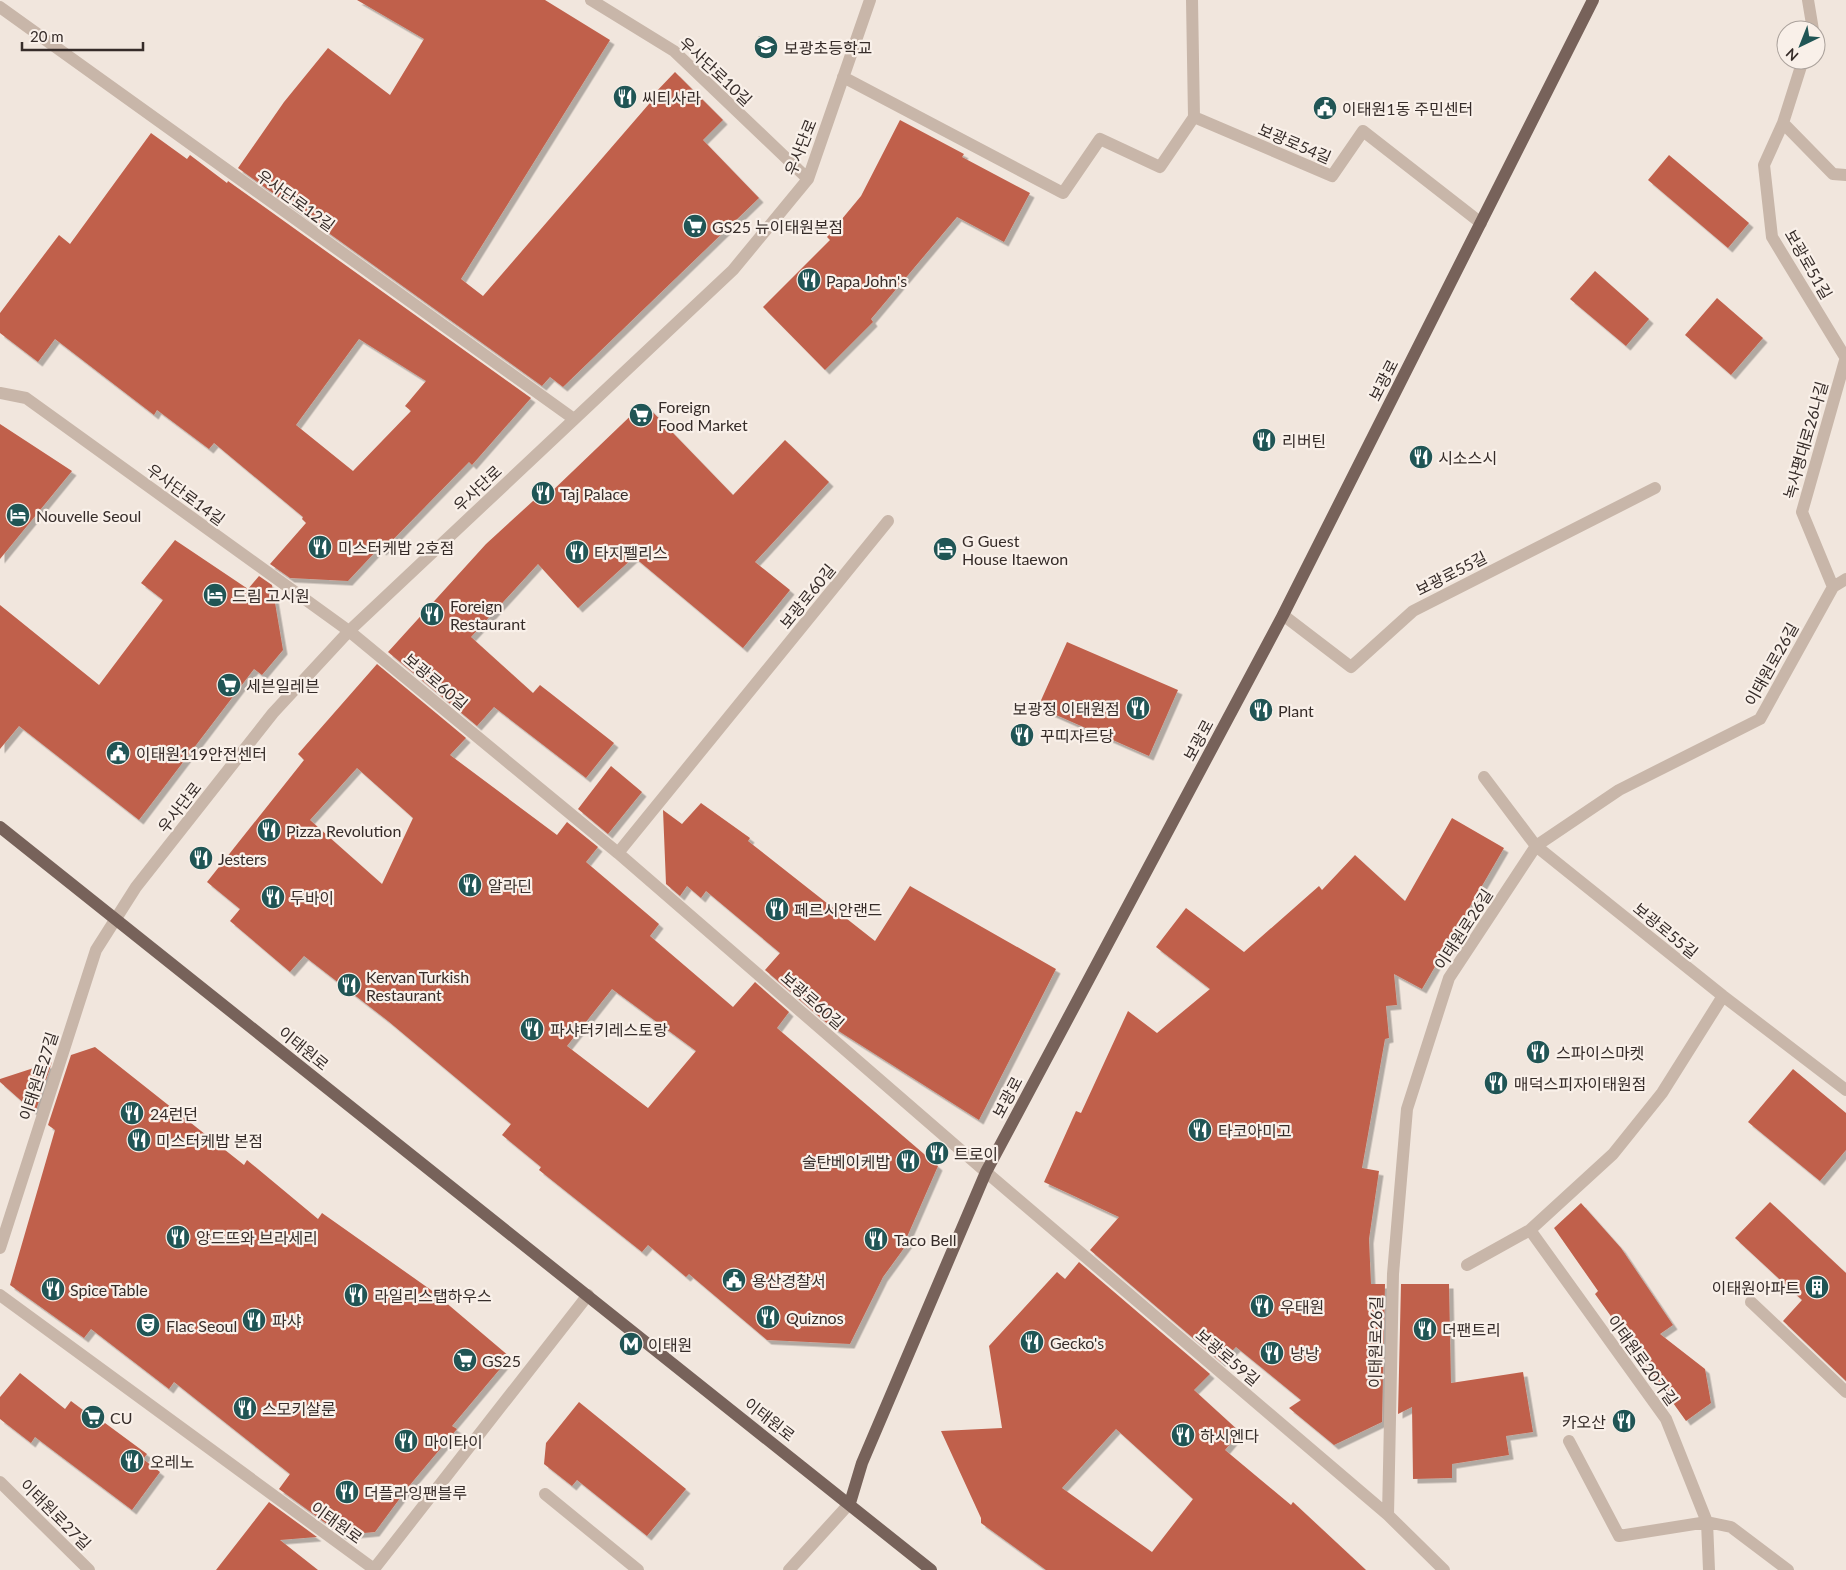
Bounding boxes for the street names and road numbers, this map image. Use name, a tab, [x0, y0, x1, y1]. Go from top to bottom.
street label: 우사단로10길	[676, 33, 756, 109]
street label: 우사단로	[780, 116, 820, 178]
street label: 보광로54길	[1256, 119, 1334, 167]
street label: 우사단로12길	[253, 165, 339, 235]
street label: 보광로51길	[1781, 226, 1837, 302]
street label: 보광로	[1365, 356, 1402, 404]
street label: 녹사평대로26나길	[1779, 379, 1831, 501]
street label: 우사단로14길	[143, 459, 229, 529]
street label: 우사단로	[449, 461, 505, 515]
street label: 보광로55길	[1412, 547, 1490, 599]
street label: 보광로60길	[775, 560, 839, 632]
street label: 이태원로26길	[1740, 619, 1802, 709]
street label: 보광로60길	[400, 649, 472, 713]
street label: 보광로	[1179, 716, 1217, 764]
street label: 우사단로	[153, 778, 205, 836]
street label: 이태원로26길	[1430, 885, 1496, 973]
street label: 보광로55길	[1630, 898, 1702, 962]
street label: 보광로60길	[778, 967, 848, 1033]
street label: 이태원로	[275, 1022, 333, 1074]
street label: 이태원로27길	[15, 1029, 61, 1123]
street label: 보광로	[988, 1073, 1026, 1121]
street label: 이태원로26길	[1365, 1296, 1385, 1388]
street label: 이태원로20가길	[1604, 1311, 1682, 1409]
street label: 보광로59길	[1192, 1325, 1264, 1389]
street label: 이태원로	[741, 1393, 799, 1445]
street label: 이태원로27길	[17, 1475, 95, 1553]
street label: 이태원로	[308, 1497, 367, 1547]

